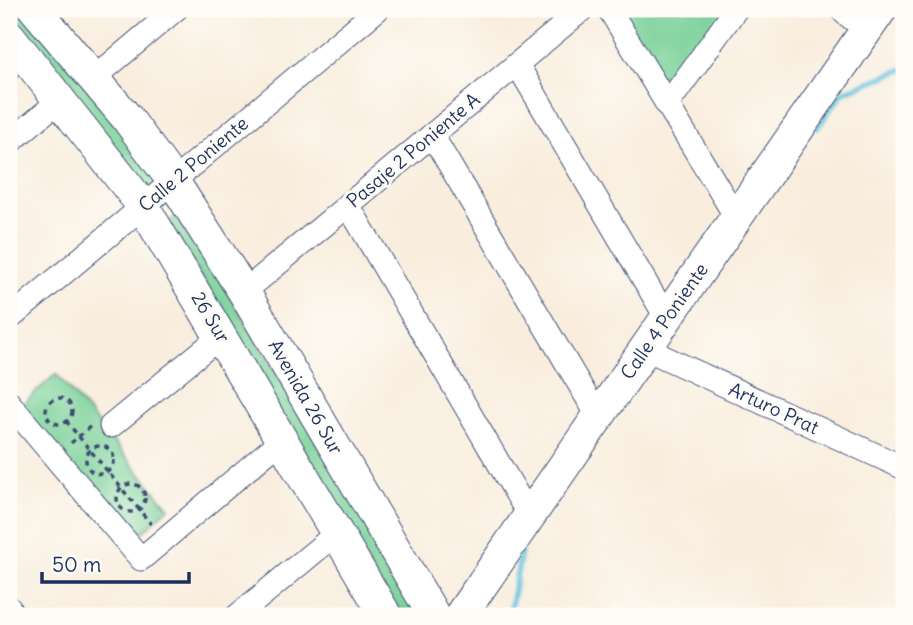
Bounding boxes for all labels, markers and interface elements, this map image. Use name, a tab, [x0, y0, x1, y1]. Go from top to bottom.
street label: Pasaje 2 Poniente A	[342, 87, 484, 213]
street label: Calle 2 Poniente	[133, 111, 253, 217]
street label: Calle 4 Poniente	[615, 258, 713, 384]
street label: 26 Sur	[186, 287, 236, 347]
street label: Avenida 26 Sur	[263, 335, 349, 459]
street label: Arturo Prat	[725, 377, 823, 439]
scale bar	[42, 541, 189, 585]
text: 50 m	[52, 551, 101, 578]

